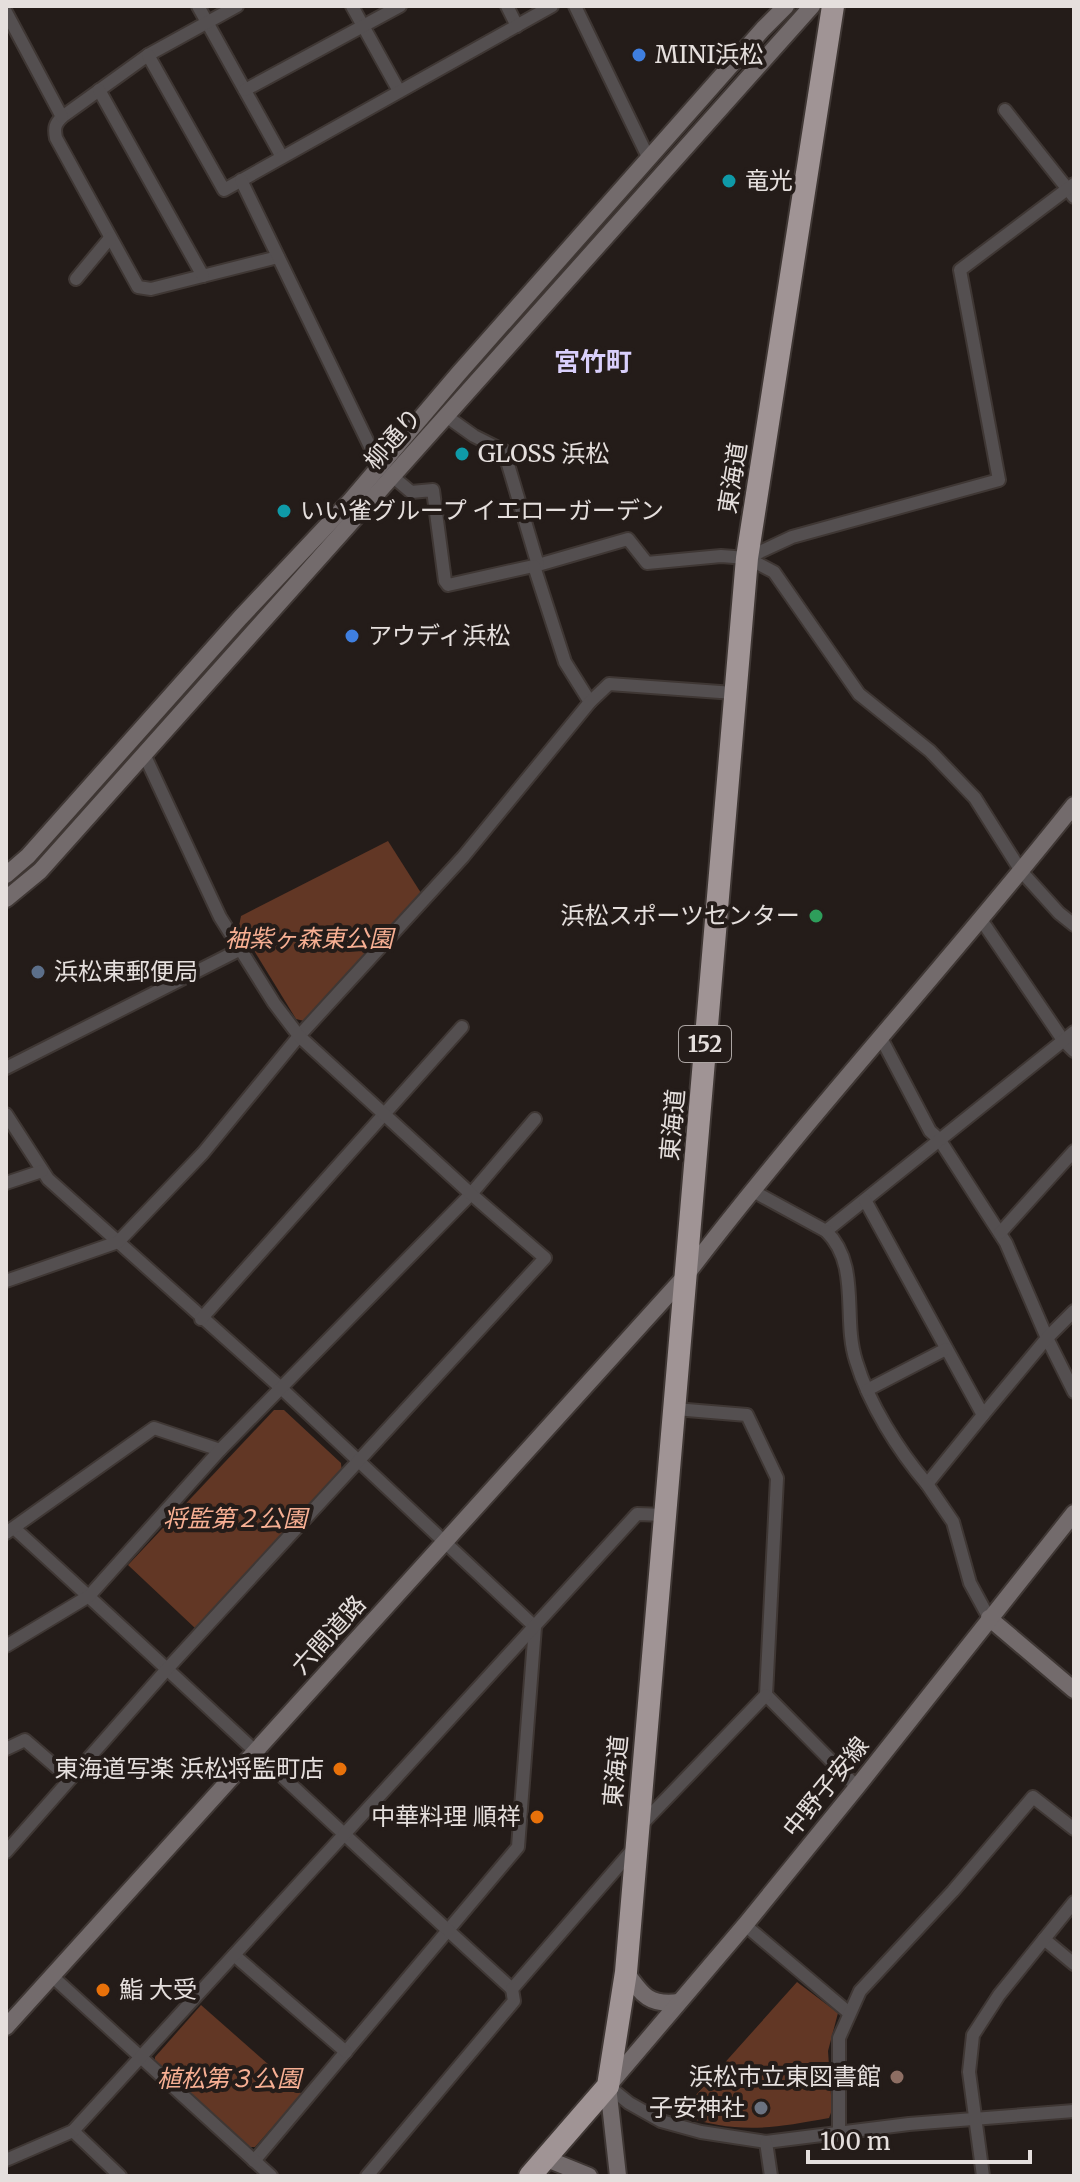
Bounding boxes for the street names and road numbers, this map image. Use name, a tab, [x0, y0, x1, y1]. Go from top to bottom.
street label: 柳通り	[357, 401, 428, 476]
street label: 東海道	[712, 440, 753, 516]
road number: 152	[679, 1026, 731, 1062]
street label: 東海道	[654, 1088, 691, 1162]
street label: 六間道路	[285, 1589, 372, 1681]
street label: 中野子安線	[776, 1730, 875, 1843]
street label: 東海道	[597, 1734, 634, 1808]

